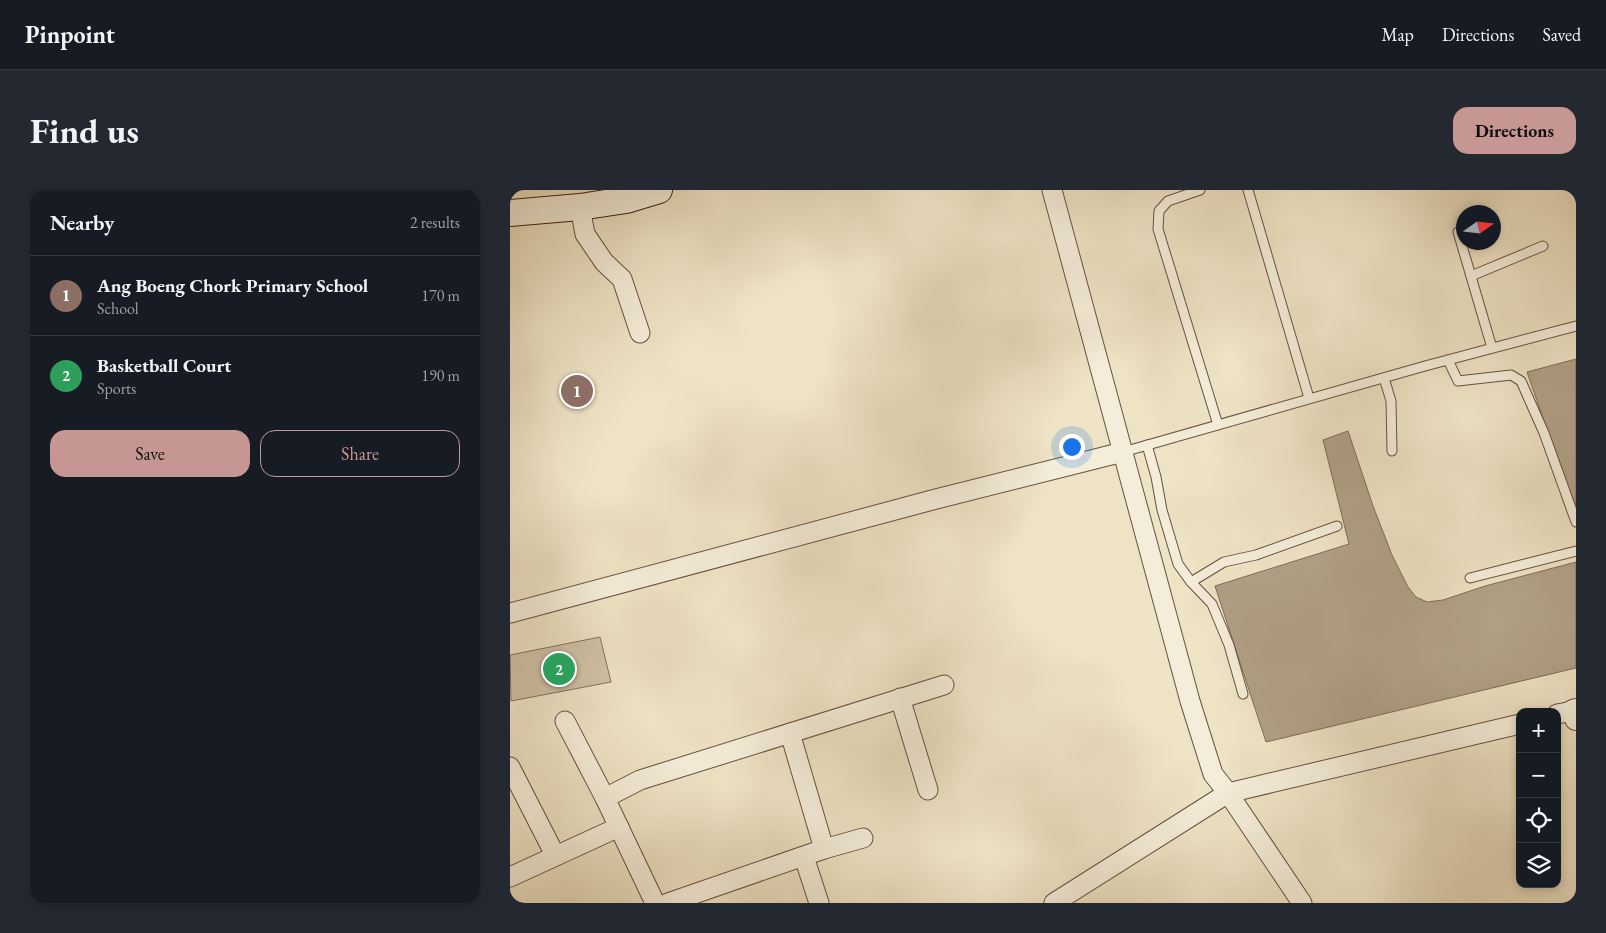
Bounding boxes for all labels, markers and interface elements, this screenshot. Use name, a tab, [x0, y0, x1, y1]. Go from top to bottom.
text: Pinpoint	[25, 19, 115, 50]
text: Map	[1382, 23, 1414, 46]
text: Directions	[1442, 23, 1514, 46]
text: Saved	[1542, 23, 1581, 46]
button: Directions	[1453, 107, 1576, 154]
text: Find us	[30, 108, 139, 153]
north arrow	[1456, 205, 1501, 250]
text: Nearby	[50, 209, 114, 236]
text: 2 results	[410, 212, 460, 233]
text: Ang Boeng Chork Primary School	[97, 273, 368, 298]
text: 1	[62, 285, 70, 306]
text: 170 m	[421, 285, 460, 306]
text: School	[97, 298, 139, 319]
text: Basketball Court	[97, 353, 231, 378]
text: 2	[62, 365, 70, 386]
text: 190 m	[421, 365, 460, 386]
pin: 1	[561, 372, 593, 410]
text: Sports	[97, 378, 136, 399]
button: Save	[50, 430, 250, 477]
button: Share	[260, 430, 460, 477]
your location	[1059, 434, 1085, 460]
pin: 2	[543, 650, 575, 688]
map controls	[1516, 708, 1561, 888]
button: +	[1516, 708, 1561, 753]
button: −	[1516, 753, 1561, 798]
button: locate	[1516, 798, 1561, 843]
button: layers	[1516, 843, 1561, 888]

